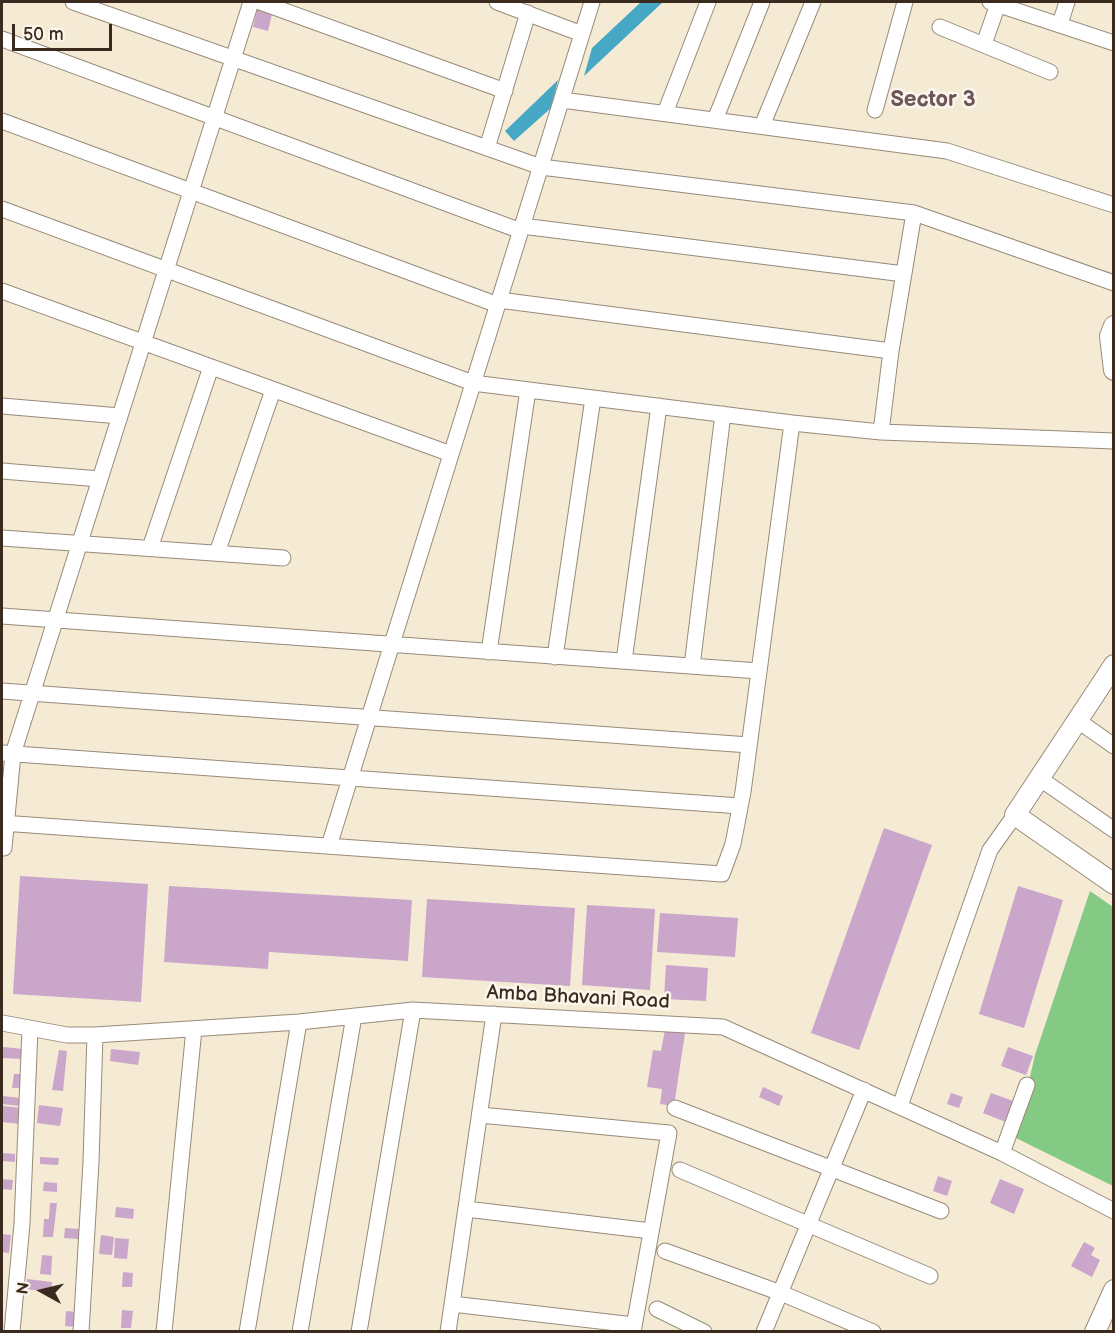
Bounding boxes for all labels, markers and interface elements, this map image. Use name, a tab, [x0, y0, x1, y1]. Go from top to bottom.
scale bar	[15, 12, 116, 50]
text: 50 m	[23, 24, 64, 45]
district label: Sector 3	[890, 87, 976, 113]
street label: Amba Bhavani Road	[486, 981, 670, 1015]
north arrow	[12, 1261, 72, 1321]
text: N	[13, 1281, 34, 1296]

